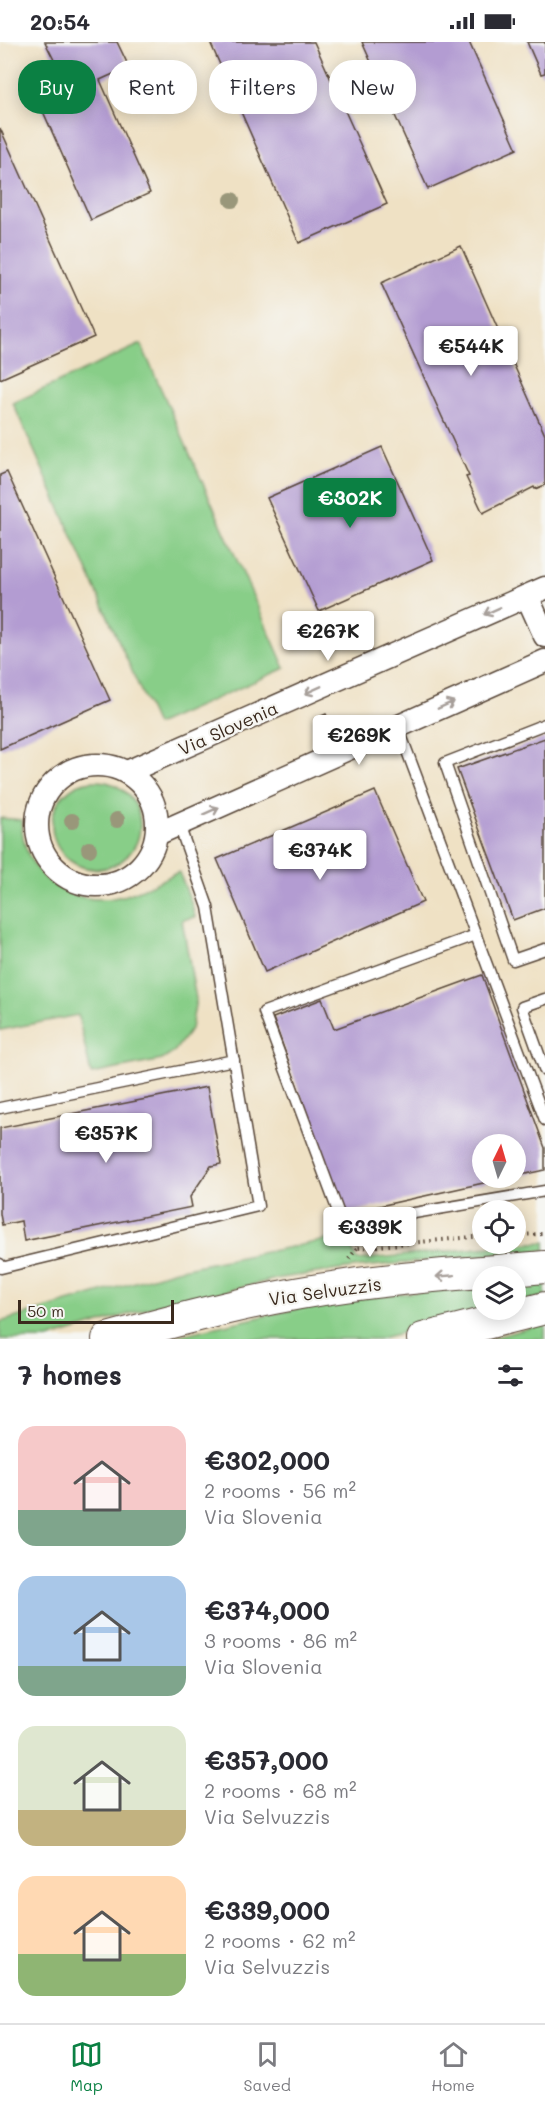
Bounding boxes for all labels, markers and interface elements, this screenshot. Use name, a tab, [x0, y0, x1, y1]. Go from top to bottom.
text: 20:54	[30, 7, 90, 36]
chip: Buy	[18, 60, 96, 114]
chip: Rent	[108, 60, 197, 114]
chip: Filters	[209, 60, 317, 114]
chip: New	[329, 60, 416, 114]
pin: €544K	[429, 326, 513, 377]
text: €544K	[438, 332, 504, 358]
pin: €302K	[308, 478, 392, 529]
text: €302K	[317, 484, 383, 510]
one-way arrow	[483, 606, 501, 618]
pin: €267K	[286, 611, 370, 662]
text: €267K	[296, 617, 360, 643]
one-way arrow	[305, 685, 323, 696]
street label: Via Slovenia	[174, 695, 282, 761]
one-way arrow	[437, 699, 455, 711]
pin: €269K	[317, 715, 401, 766]
text: €269K	[327, 721, 391, 747]
one-way arrow	[201, 804, 219, 816]
pin: €374K	[278, 830, 362, 881]
text: €374K	[287, 836, 353, 862]
pin: €357K	[64, 1113, 148, 1164]
text: €357K	[74, 1119, 138, 1145]
north arrow	[472, 1134, 526, 1188]
map controls	[472, 1134, 526, 1320]
button: locate	[472, 1200, 526, 1254]
pin: €339K	[328, 1207, 412, 1258]
text: €339K	[337, 1213, 403, 1239]
button: layers	[472, 1266, 526, 1320]
street label: Via Selvuzzis	[267, 1271, 383, 1311]
one-way arrow	[435, 1271, 455, 1282]
scale bar	[18, 1297, 174, 1324]
text: 50 m	[27, 1300, 64, 1321]
text: 7 homes	[18, 1358, 122, 1392]
icon: filters	[494, 1359, 527, 1392]
text: €302,000	[204, 1443, 330, 1477]
icon: home	[66, 1450, 138, 1522]
text: 2 rooms · 56 m²	[204, 1477, 356, 1503]
text: Via Slovenia	[204, 1503, 323, 1529]
text: €374,000	[204, 1593, 330, 1627]
icon: home	[66, 1600, 138, 1672]
text: 3 rooms · 86 m²	[204, 1627, 357, 1653]
text: Via Slovenia	[204, 1653, 323, 1679]
text: €357,000	[204, 1743, 329, 1777]
icon: home	[66, 1750, 138, 1822]
text: 2 rooms · 68 m²	[204, 1777, 357, 1803]
text: Via Selvuzzis	[204, 1803, 330, 1829]
text: €339,000	[204, 1893, 330, 1927]
icon: home	[66, 1900, 138, 1972]
text: 2 rooms · 62 m²	[204, 1927, 356, 1953]
text: Via Selvuzzis	[204, 1953, 330, 1979]
tab: Map	[70, 2038, 103, 2095]
tab: Saved	[243, 2038, 291, 2095]
tab: Home	[431, 2038, 475, 2095]

